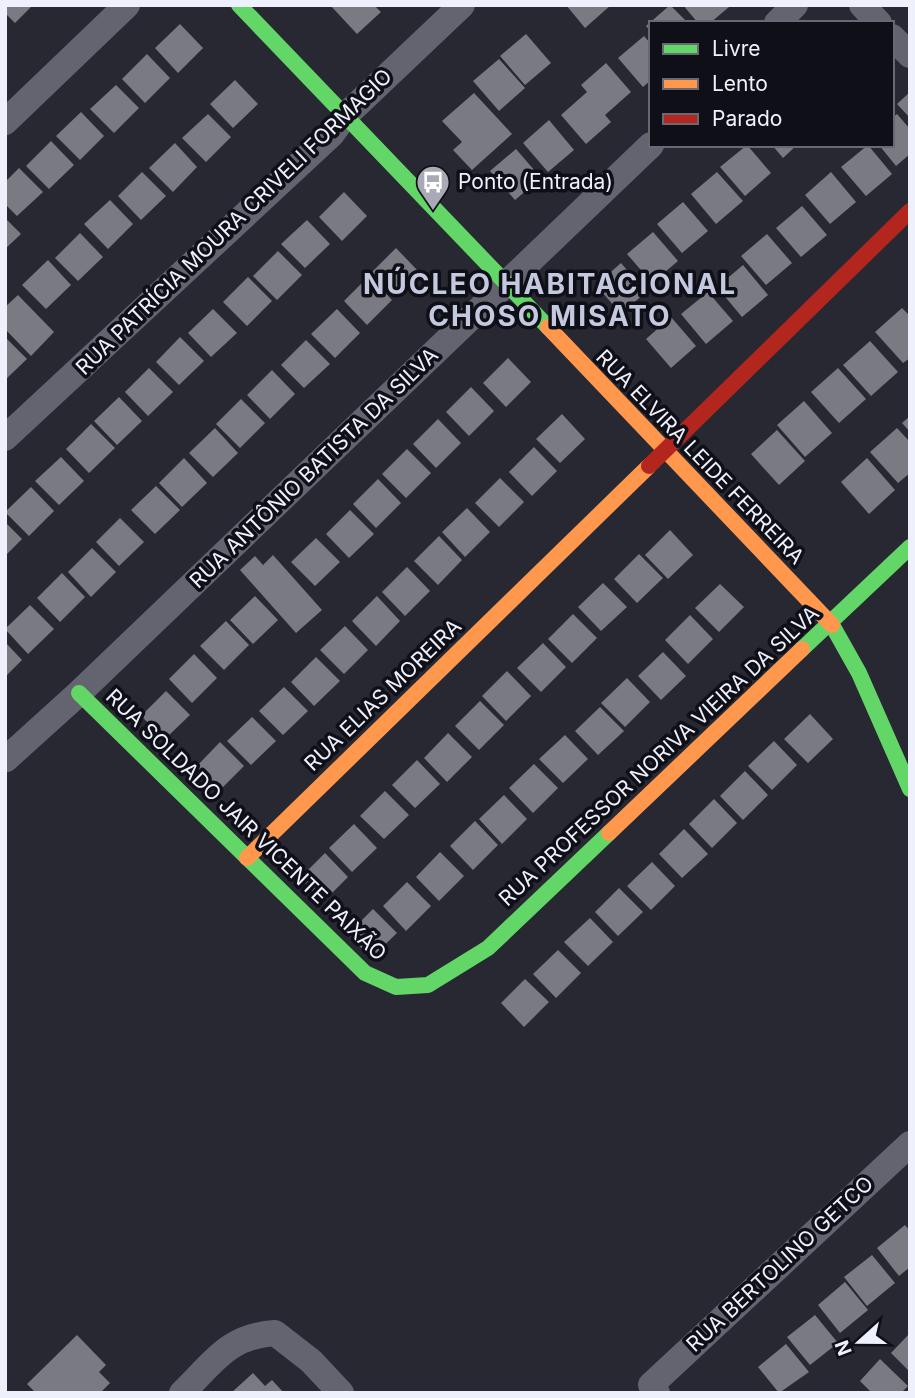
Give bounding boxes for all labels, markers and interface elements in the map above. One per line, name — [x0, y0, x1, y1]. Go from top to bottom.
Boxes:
legend — [649, 21, 894, 147]
text: Livre — [712, 36, 761, 61]
street label: RUA PATRÍCIA MOURA CRIVELI FORMAGIO — [70, 63, 397, 380]
text: Lento — [712, 71, 768, 96]
text: Parado — [712, 106, 782, 131]
bus stop icon: Ponto (Entrada) — [414, 163, 452, 212]
place label: Ponto (Entrada) — [458, 169, 613, 194]
district label: NÚCLEO HABITACIONAL CHOSO MISATO — [363, 266, 737, 333]
street label: RUA ANTÔNIO BATISTA DA SILVA — [184, 342, 443, 593]
street label: RUA ELVIRA LEIDE FERREIRA — [591, 344, 810, 569]
street label: RUA PROFESSOR NORIVA VIEIRA DA SILVA — [494, 600, 824, 911]
street label: RUA ELIAS MOREIRA — [299, 613, 466, 776]
street label: RUA SOLDADO JAIR VICENTE PAIXÃO — [101, 683, 392, 966]
street label: RUA BERTOLINO GETCO — [681, 1171, 879, 1357]
north arrow — [824, 1307, 894, 1377]

